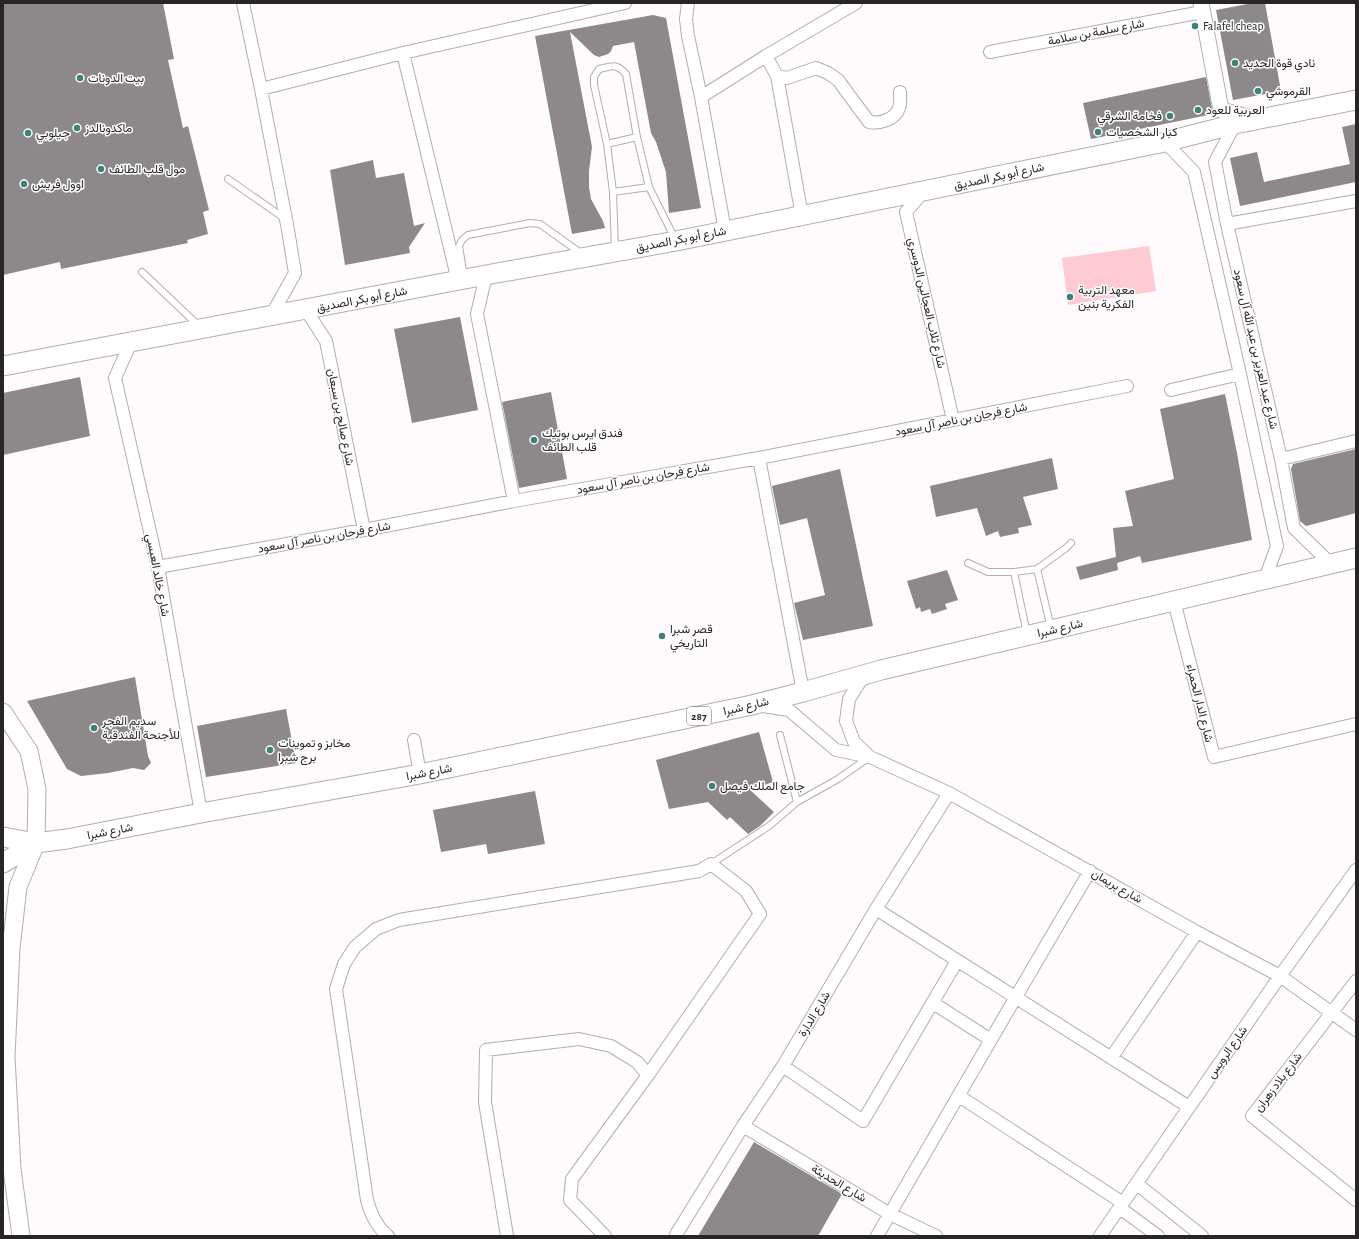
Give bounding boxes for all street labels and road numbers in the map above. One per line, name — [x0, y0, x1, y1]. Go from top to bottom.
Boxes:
street label: شارع سلمة بن سلامة — [1047, 17, 1146, 50]
street label: شارع أبو بكر الصديق — [953, 160, 1046, 194]
street label: شارع أبو بكر الصديق — [635, 223, 728, 257]
street label: شارع ثلاب العجالين الدوسري — [902, 237, 948, 370]
street label: شارع عبد العزيز بن عبد الله آل سعود — [1229, 267, 1281, 431]
street label: شارع أبو بكر الصديق — [316, 283, 409, 317]
street label: شارع صالح بن سبعان — [323, 367, 356, 467]
street label: شارع فرحان بن ناصر آل سعود — [894, 400, 1029, 441]
street label: شارع فرحان بن ناصر آل سعود — [576, 460, 711, 499]
street label: شارع فرحان بن ناصر آل سعود — [257, 519, 392, 558]
street label: شارع خالد العبسي — [140, 532, 172, 618]
street label: شارع شبرا — [1036, 617, 1085, 642]
street label: شارع الدار الحمراء — [1182, 663, 1216, 744]
street label: شارع شبرا — [722, 695, 771, 720]
road number: 287 — [687, 707, 711, 725]
street label: شارع شبرا — [405, 762, 453, 785]
street label: شارع شبرا — [86, 821, 134, 844]
street label: شارع بريمان — [1088, 867, 1144, 908]
street label: شارع الدارة — [796, 989, 835, 1040]
street label: شارع الرويس — [1205, 1024, 1252, 1082]
street label: شارع بلاد زهران — [1252, 1050, 1307, 1116]
street label: شارع الحديثة — [808, 1162, 868, 1207]

